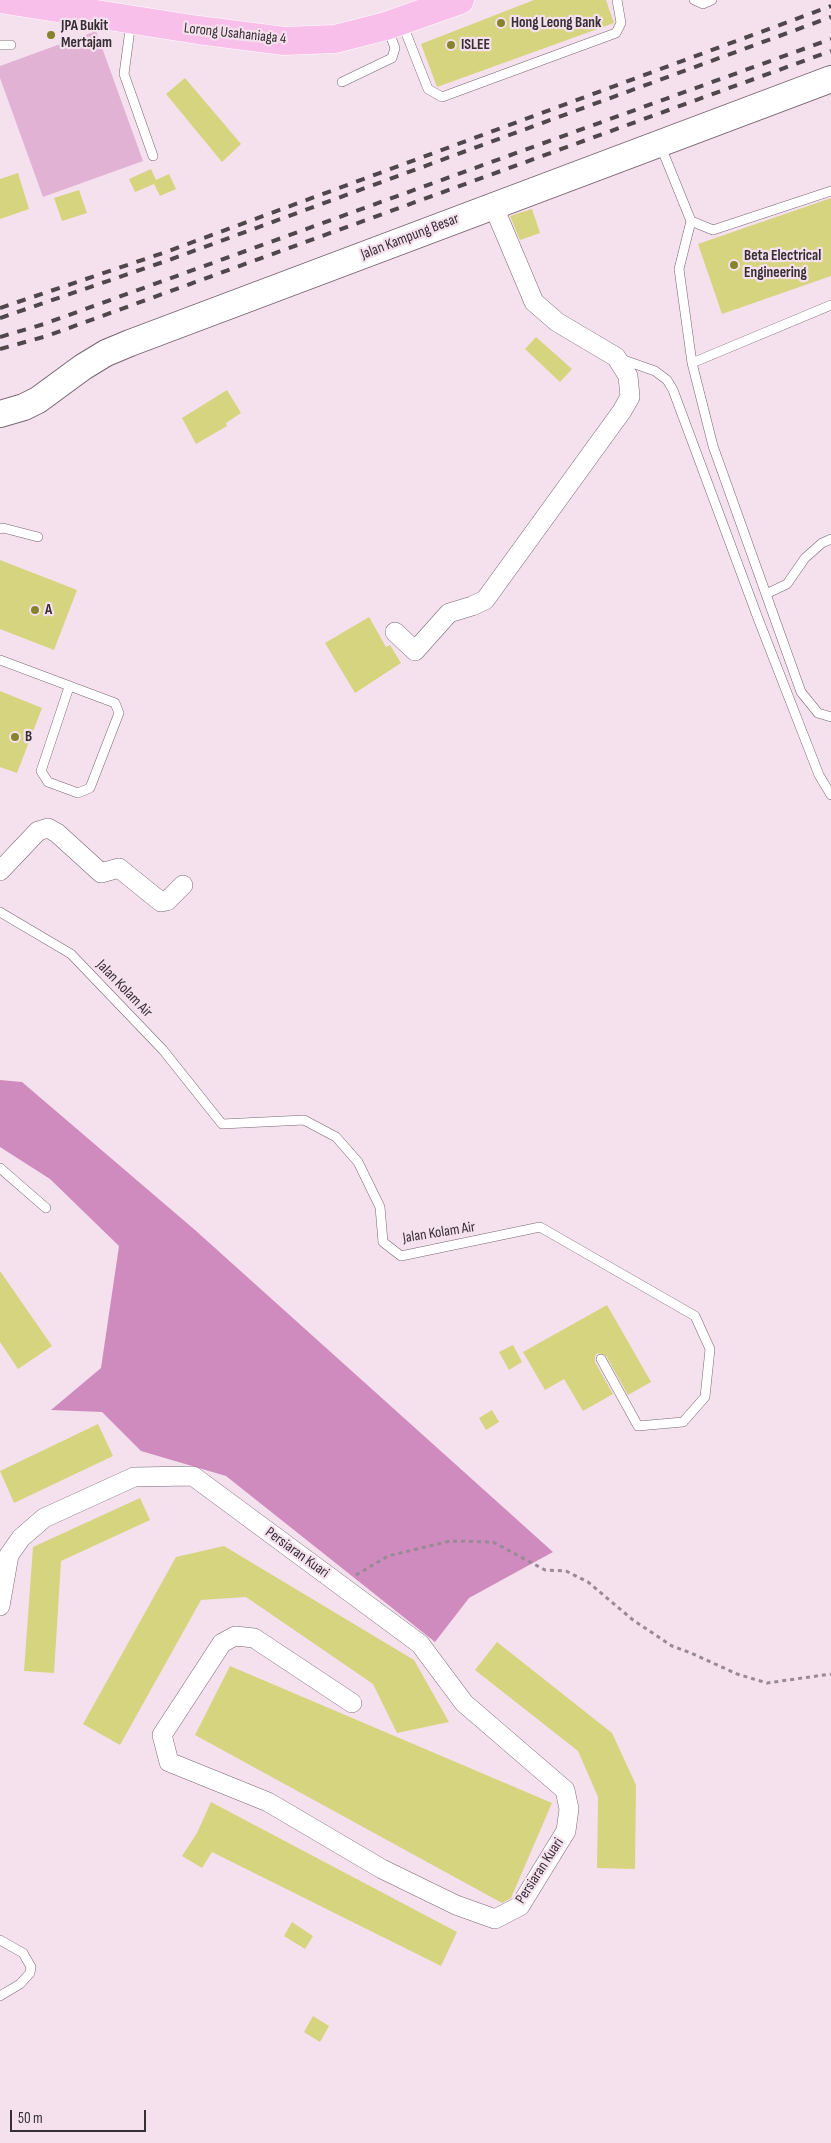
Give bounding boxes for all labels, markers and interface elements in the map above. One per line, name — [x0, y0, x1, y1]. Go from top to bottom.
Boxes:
place label: Hong Leong Bank — [511, 14, 601, 32]
place label: JPA Bukit Mertajam — [61, 17, 112, 52]
marker: Hong Leong Bank — [495, 17, 507, 29]
street label: Lorong Usahaniaga 4 — [183, 20, 287, 48]
marker: JPA Bukit Mertajam — [45, 29, 57, 41]
place label: ISLEE — [461, 36, 490, 54]
marker: ISLEE — [445, 39, 457, 51]
street label: Jalan Kampung Besar — [358, 210, 462, 264]
place label: Beta Electrical Engineering — [744, 247, 821, 282]
marker: Beta Electrical Engineering — [728, 259, 740, 271]
place label: A — [45, 601, 52, 619]
marker: A — [29, 604, 41, 616]
place label: B — [25, 728, 32, 746]
marker: B — [9, 731, 21, 743]
street label: Jalan Kolam Air — [92, 956, 156, 1022]
street label: Jalan Kolam Air — [402, 1218, 476, 1248]
street label: Persiaran Kuari — [261, 1524, 333, 1582]
street label: Persiaran Kuari — [512, 1835, 568, 1907]
scale bar — [12, 2100, 149, 2132]
text: 50 m — [18, 2109, 43, 2128]

